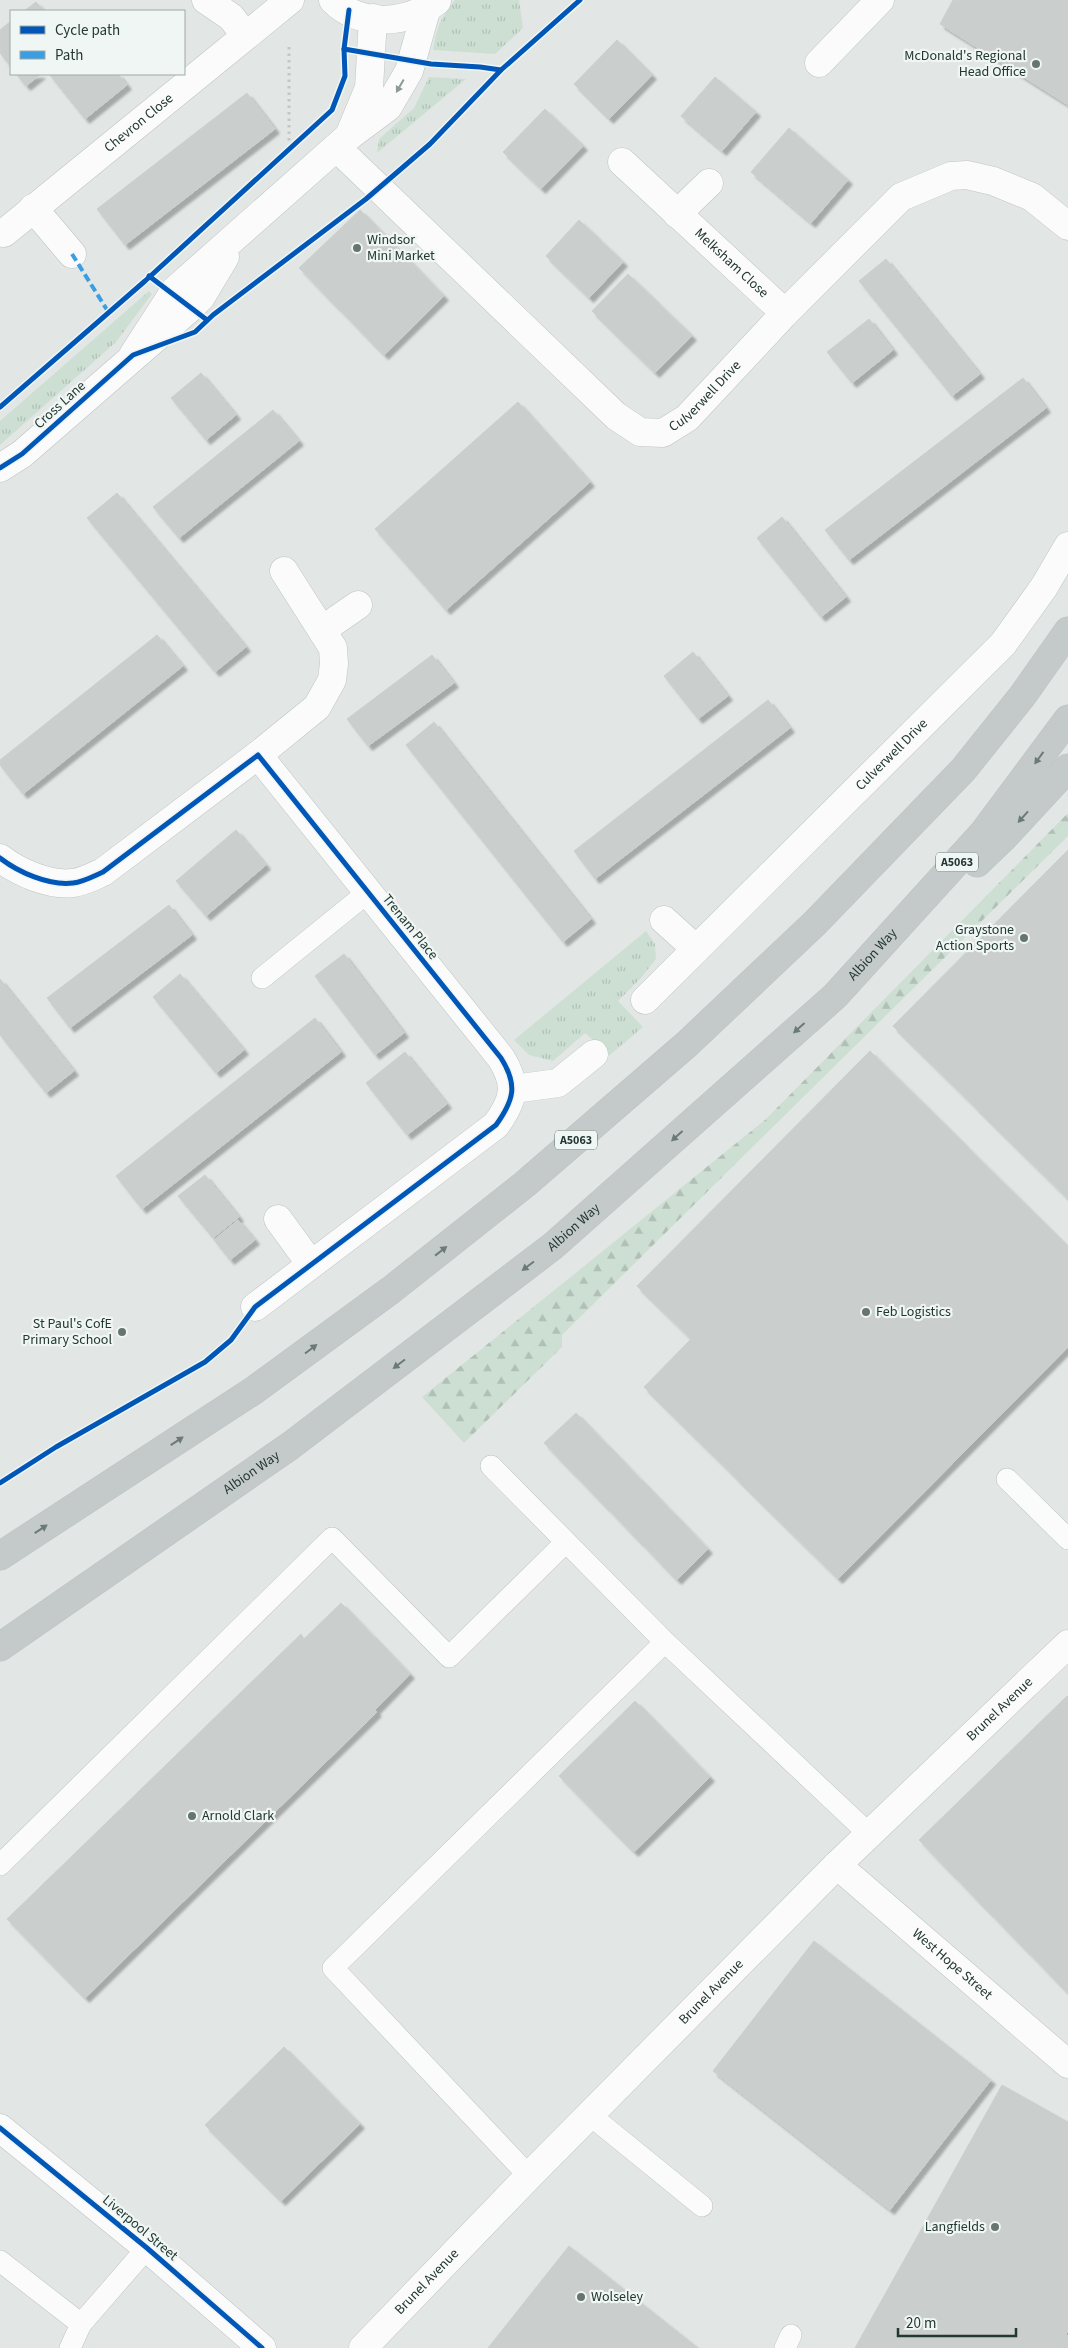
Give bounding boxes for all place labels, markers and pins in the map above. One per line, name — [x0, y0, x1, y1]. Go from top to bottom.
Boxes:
place label: McDonald's Regional Head Office — [904, 46, 1026, 82]
marker: McDonald's Regional Head Office — [1030, 58, 1042, 70]
place label: Windsor Mini Market — [367, 230, 435, 266]
marker: Windsor Mini Market — [351, 242, 363, 254]
place label: Graystone Action Sports — [936, 920, 1014, 956]
marker: Graystone Action Sports — [1018, 932, 1030, 944]
place label: Feb Logistics — [876, 1302, 951, 1322]
marker: Feb Logistics — [860, 1306, 872, 1318]
place label: St Paul's CofE Primary School — [22, 1314, 112, 1350]
marker: St Paul's CofE Primary School — [116, 1326, 128, 1338]
place label: Arnold Clark — [202, 1806, 274, 1826]
marker: Arnold Clark — [186, 1810, 198, 1822]
place label: Langfields — [925, 2217, 985, 2237]
marker: Langfields — [989, 2221, 1001, 2233]
place label: Wolseley — [591, 2287, 644, 2307]
marker: Wolseley — [575, 2291, 587, 2303]

